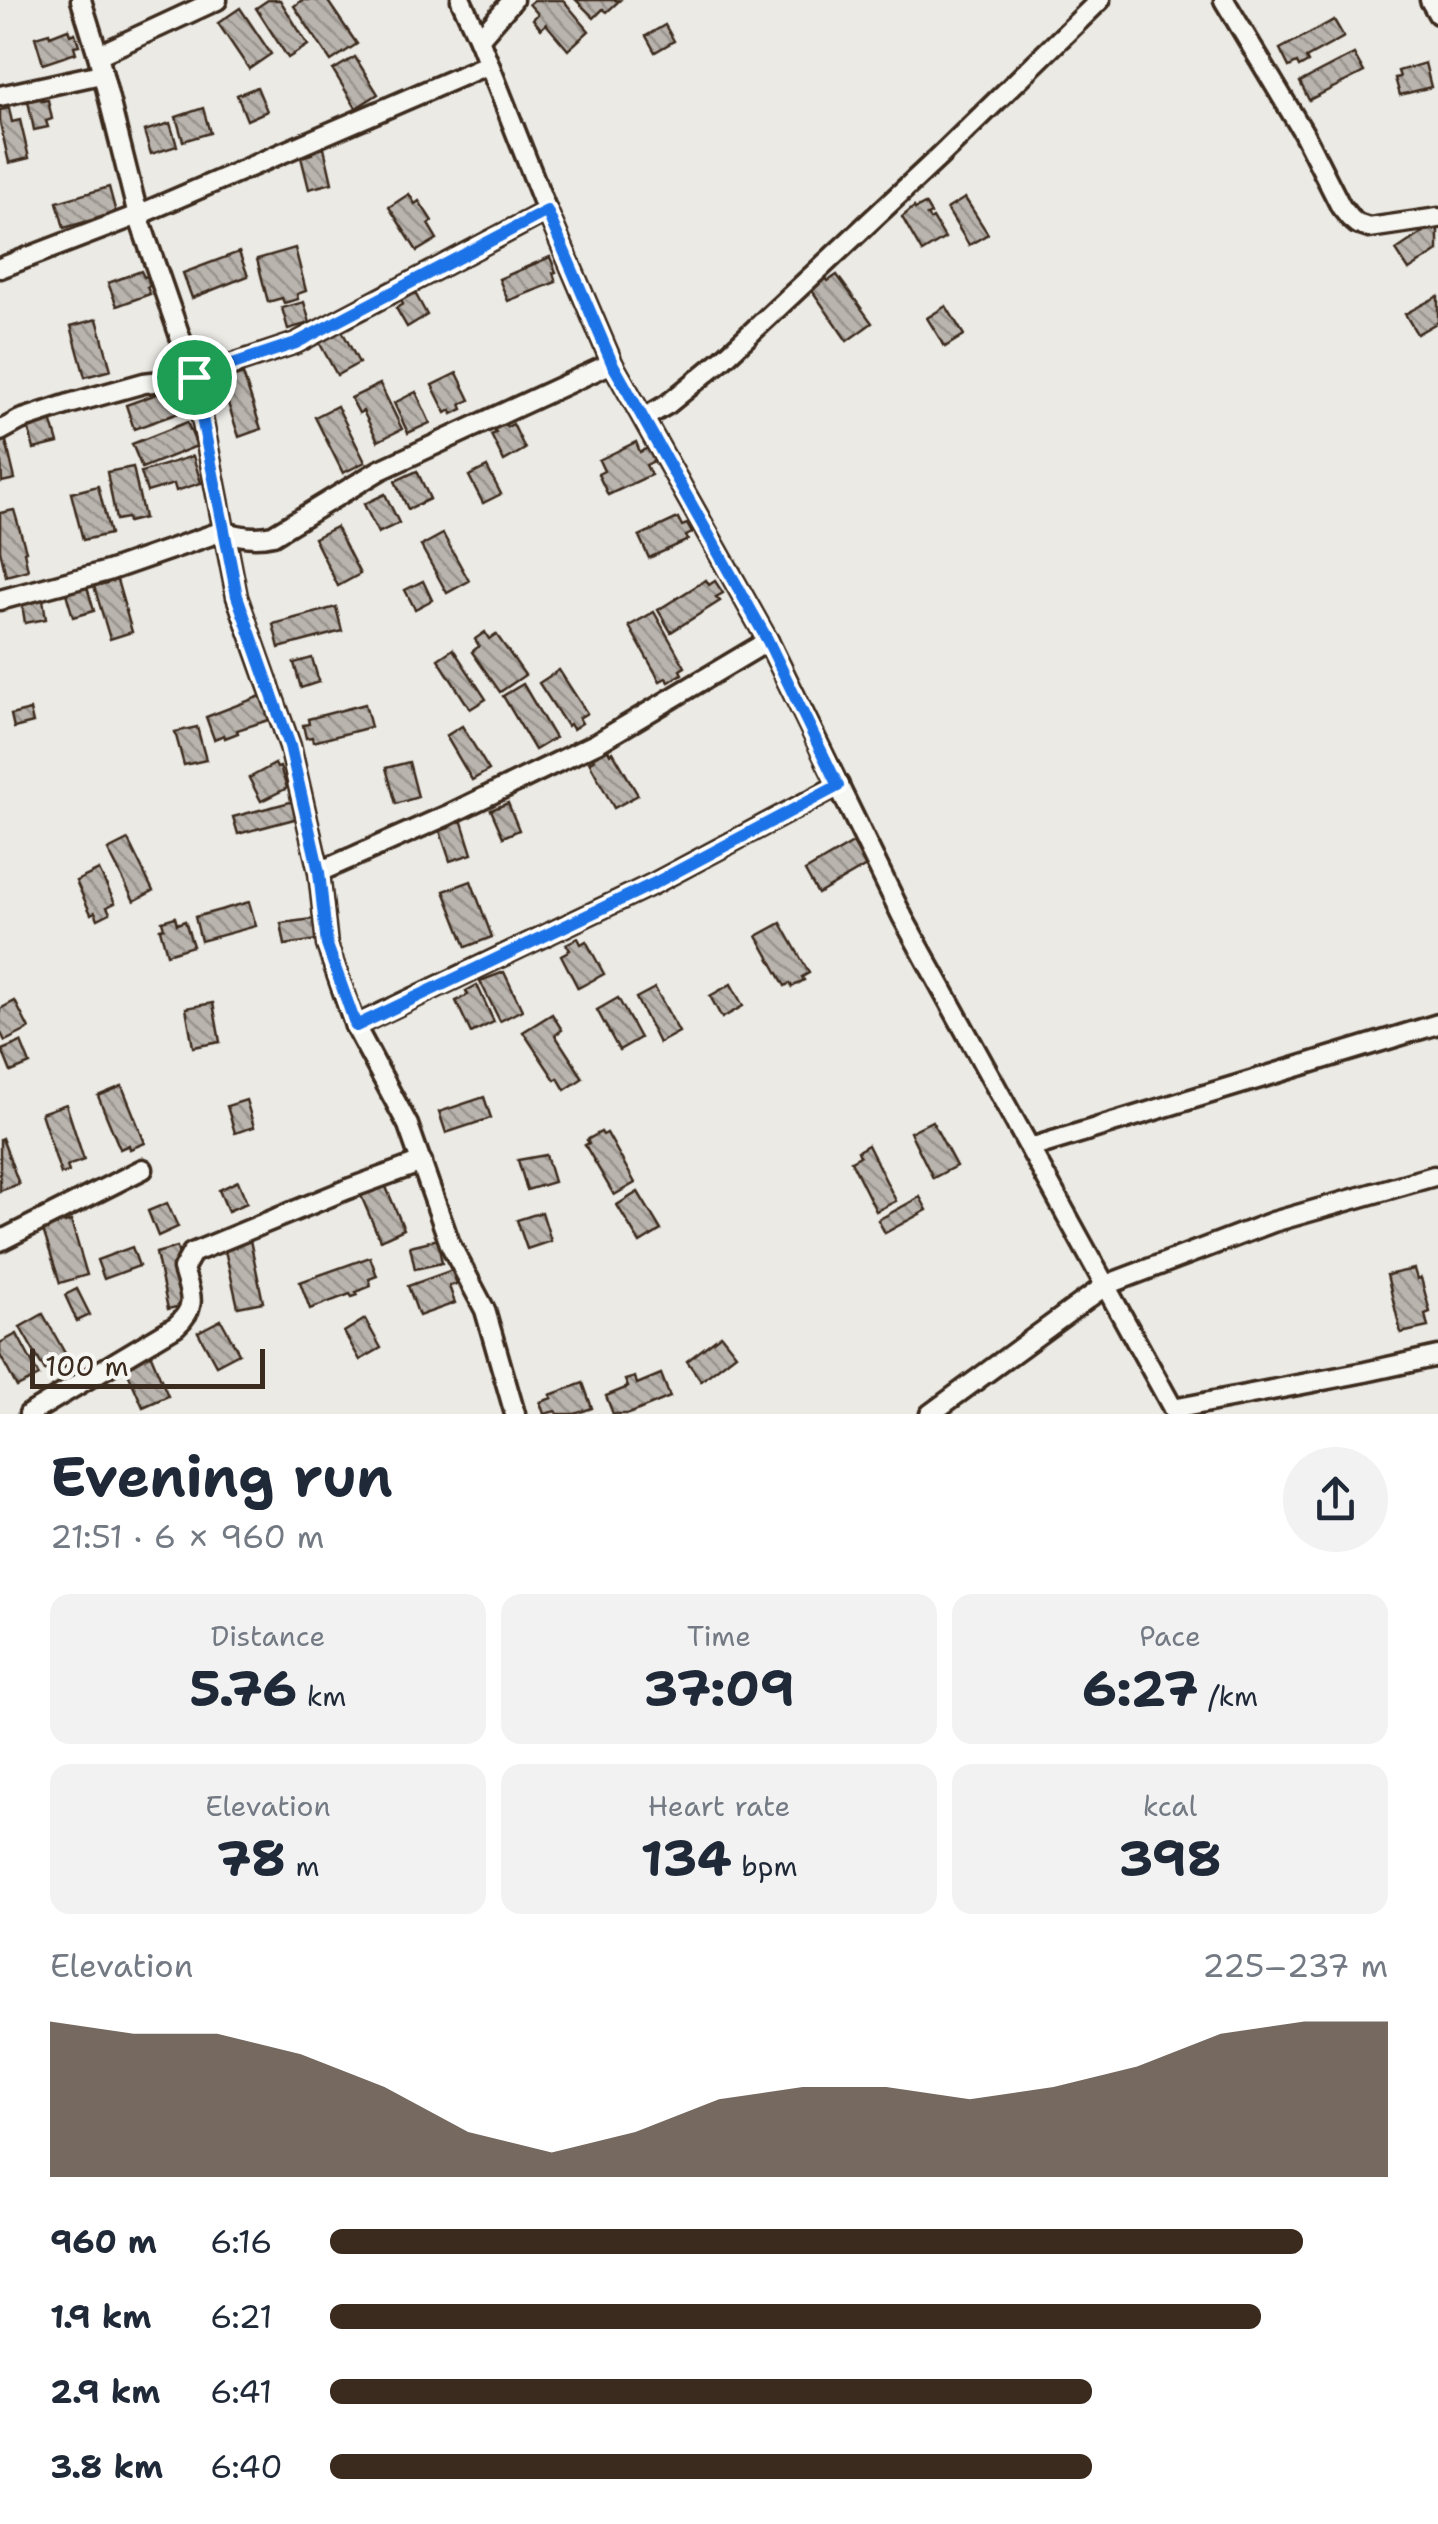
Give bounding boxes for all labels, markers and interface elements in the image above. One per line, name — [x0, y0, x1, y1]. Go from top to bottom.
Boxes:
pin — [152, 335, 237, 420]
icon: arrive — [167, 350, 222, 405]
scale bar — [30, 1344, 265, 1388]
text: 100 m — [45, 1347, 129, 1385]
text: Evening run — [50, 1440, 393, 1514]
button: share — [1283, 1447, 1388, 1552]
text: 21:51 · 6 × 960 m — [50, 1515, 324, 1558]
text: Distance — [211, 1617, 325, 1655]
text: Time — [687, 1617, 751, 1655]
text: Pace — [1139, 1617, 1201, 1655]
text: 5.76 — [190, 1655, 297, 1722]
text: 37:09 — [643, 1655, 795, 1722]
text: 6:27 — [1082, 1655, 1198, 1722]
text: km — [297, 1677, 346, 1715]
text: /km — [1198, 1677, 1258, 1715]
text: Elevation — [205, 1787, 331, 1825]
text: Heart rate — [648, 1787, 790, 1825]
text: kcal — [1143, 1787, 1197, 1825]
text: 78 — [216, 1825, 286, 1892]
text: 134 — [640, 1825, 732, 1892]
text: 398 — [1118, 1825, 1222, 1892]
text: m — [286, 1847, 320, 1885]
text: bpm — [732, 1847, 798, 1885]
text: Elevation — [50, 1944, 193, 1987]
text: 225–237 m — [1202, 1944, 1388, 1987]
text: 960 m — [50, 2220, 157, 2263]
text: 6:16 — [210, 2220, 273, 2263]
text: 1.9 km — [50, 2295, 151, 2338]
text: 6:21 — [210, 2295, 273, 2338]
text: 2.9 km — [50, 2370, 160, 2413]
text: 6:41 — [210, 2370, 272, 2413]
text: 3.8 km — [50, 2445, 163, 2488]
text: 6:40 — [210, 2445, 283, 2488]

